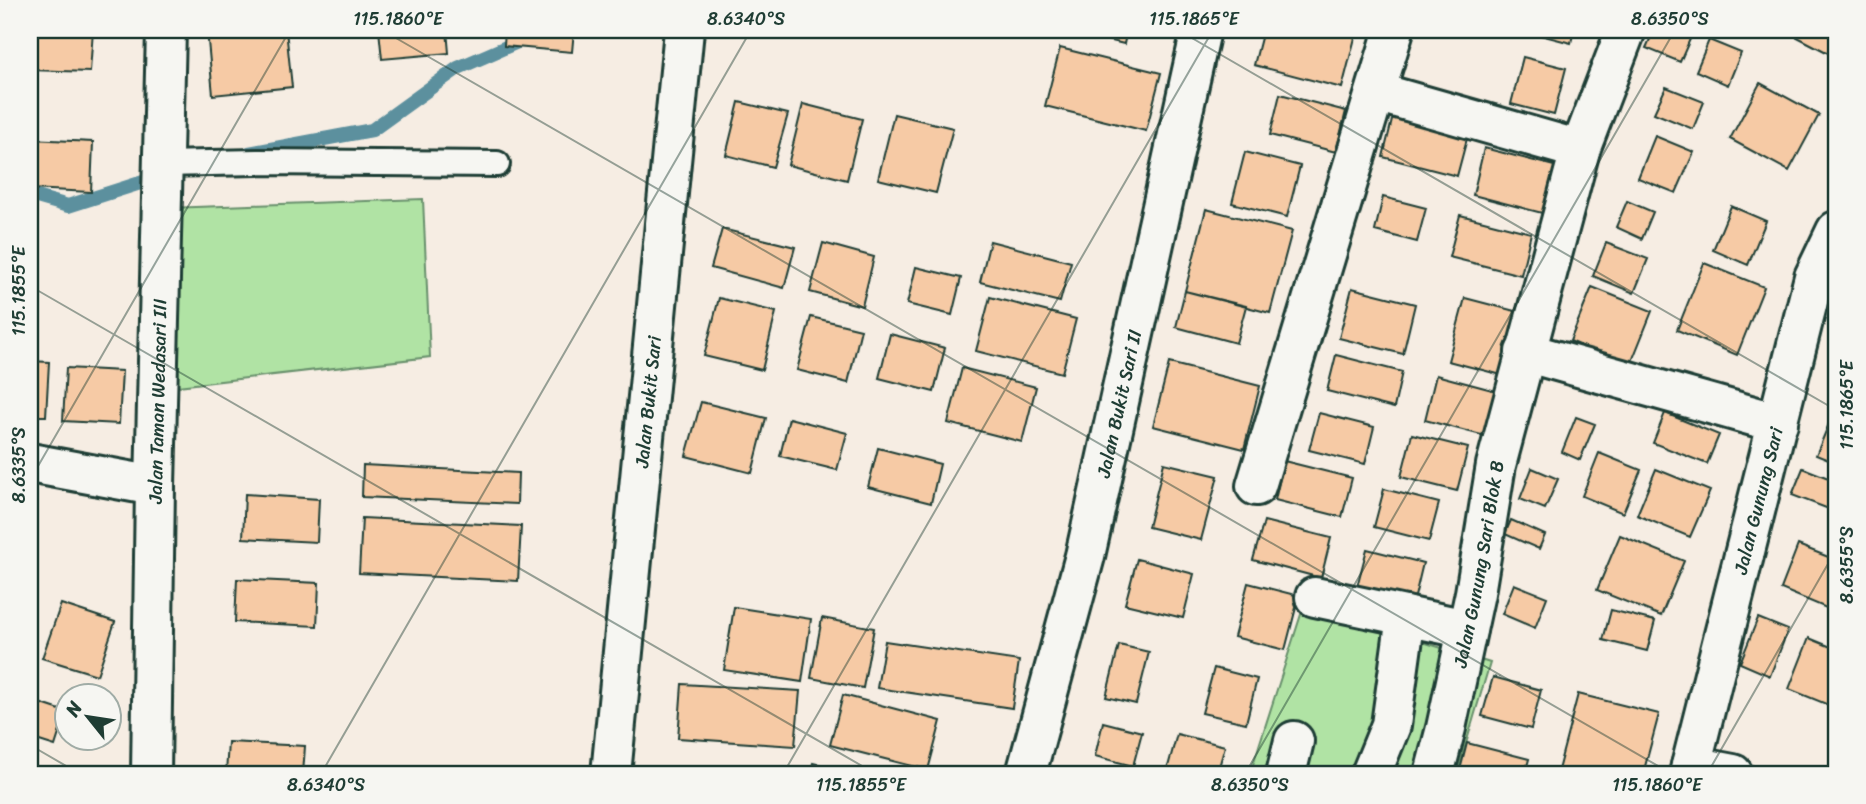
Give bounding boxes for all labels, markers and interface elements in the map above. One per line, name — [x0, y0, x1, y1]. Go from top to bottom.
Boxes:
text: 115.1860°E — [353, 3, 444, 35]
text: 8.6340°S — [707, 3, 785, 35]
text: 115.1865°E — [1149, 3, 1240, 35]
text: 8.6350°S — [1631, 3, 1709, 35]
text: 115.1855°E — [3, 245, 35, 336]
street label: Jalan Taman Wedasari III — [138, 298, 176, 505]
street label: Jalan Bukit Sari II — [1086, 326, 1151, 482]
street label: Jalan Bukit Sari — [625, 334, 670, 470]
text: 115.1865°E — [1831, 359, 1863, 450]
street label: Jalan Gunung Sari — [1723, 423, 1792, 579]
text: 8.6335°S — [3, 427, 35, 503]
street label: Jalan Gunung Sari Blok B — [1443, 458, 1513, 671]
text: 8.6355°S — [1831, 526, 1863, 604]
north arrow — [52, 682, 122, 752]
text: N — [56, 694, 92, 724]
text: 8.6340°S — [287, 769, 365, 801]
text: 115.1855°E — [816, 769, 907, 801]
text: 8.6350°S — [1211, 769, 1289, 801]
text: 115.1860°E — [1612, 769, 1703, 801]

